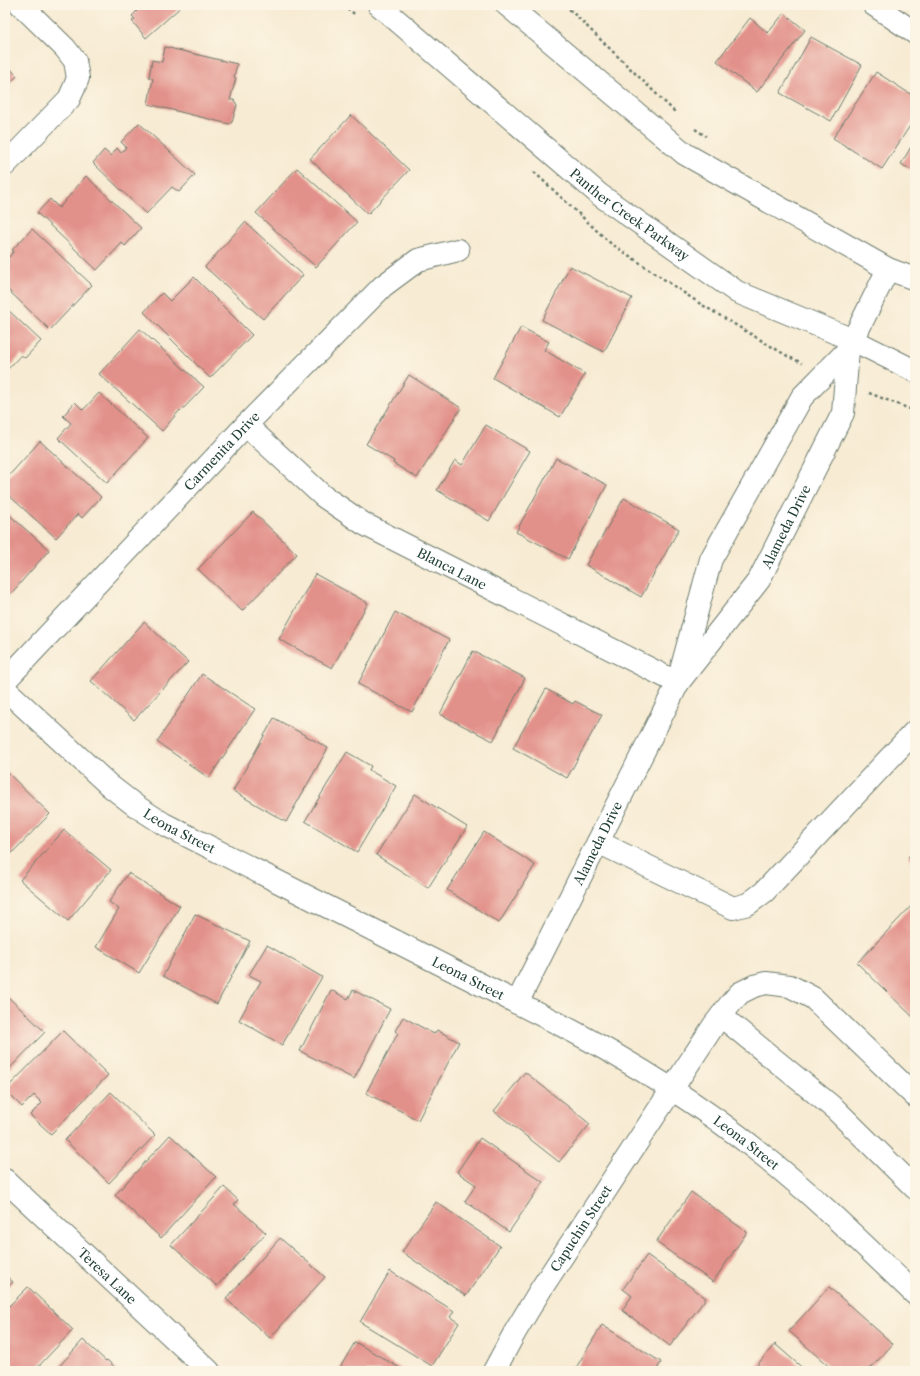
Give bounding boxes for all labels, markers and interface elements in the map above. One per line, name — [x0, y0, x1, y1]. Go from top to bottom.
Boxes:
street label: Panther Creek Parkway — [567, 165, 693, 264]
street label: Carmenita Drive — [181, 408, 263, 494]
street label: Alameda Drive — [758, 482, 814, 572]
street label: Blanca Lane — [415, 544, 489, 593]
street label: Alameda Drive — [569, 799, 625, 889]
street label: Leona Street — [141, 805, 218, 857]
street label: Leona Street — [429, 953, 507, 1003]
street label: Leona Street — [710, 1112, 783, 1173]
street label: Capuchin Street — [547, 1182, 615, 1275]
street label: Teresa Lane — [74, 1244, 140, 1307]

